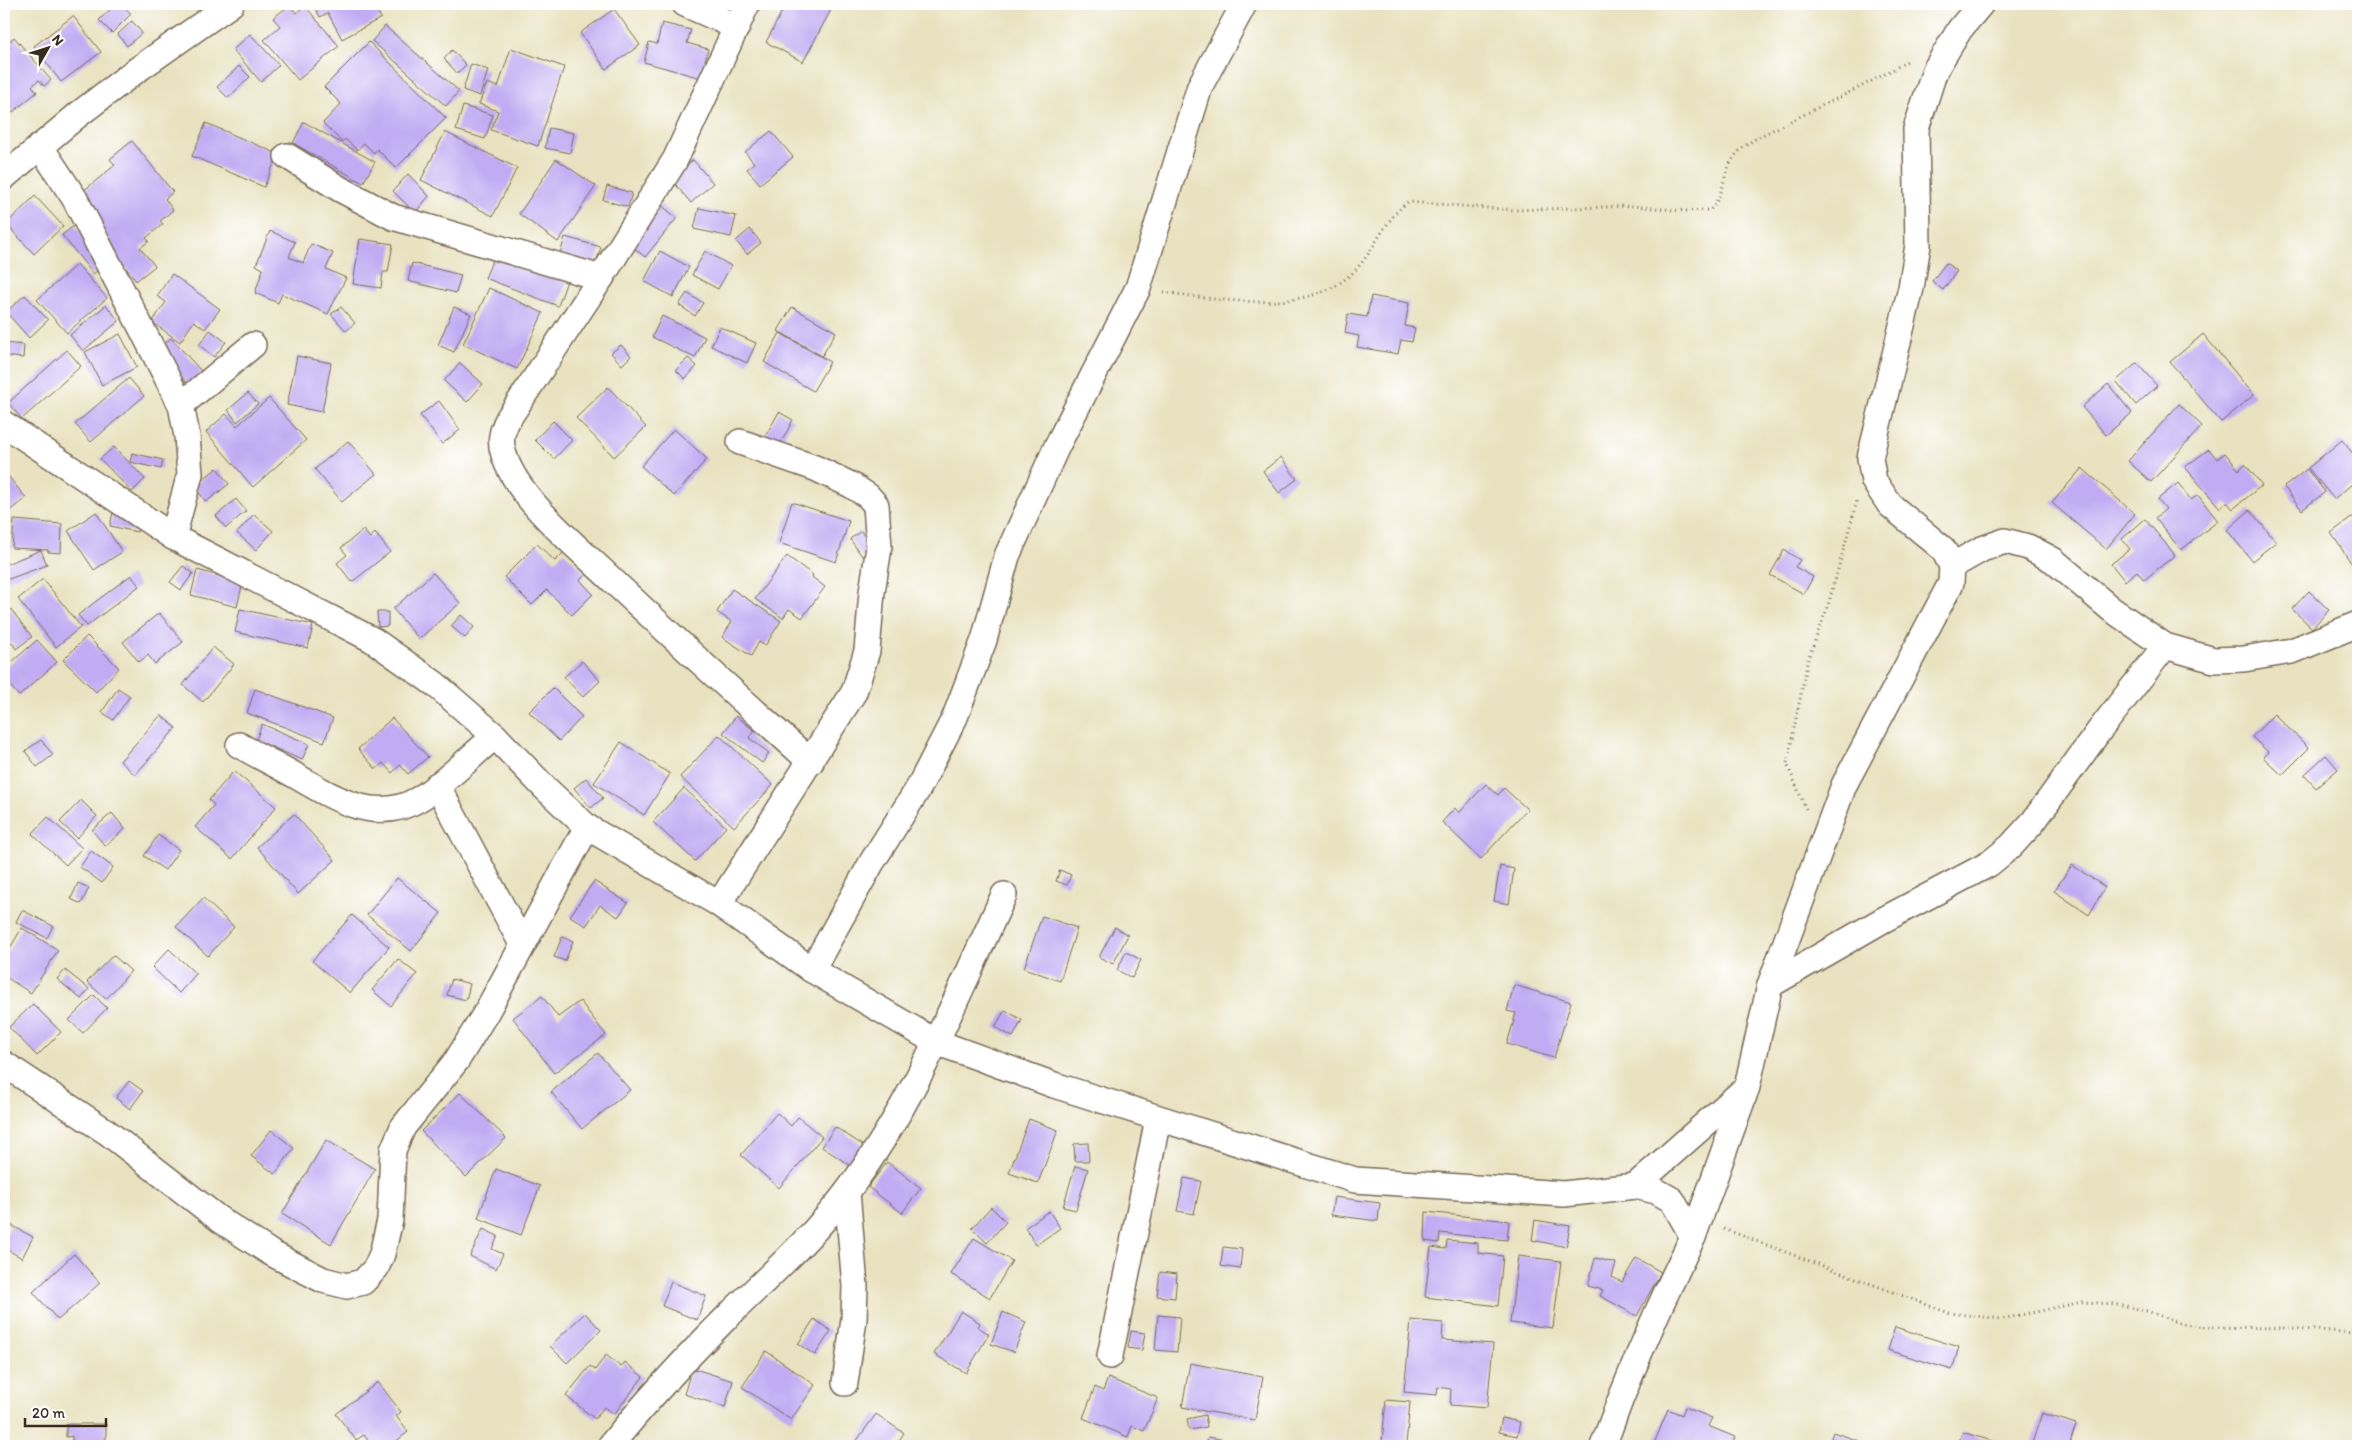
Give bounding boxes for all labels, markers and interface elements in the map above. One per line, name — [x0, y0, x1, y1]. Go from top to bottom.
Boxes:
north arrow — [22, 22, 72, 72]
text: N — [48, 31, 67, 49]
scale bar — [25, 1395, 106, 1427]
text: 20 m — [32, 1404, 66, 1422]

